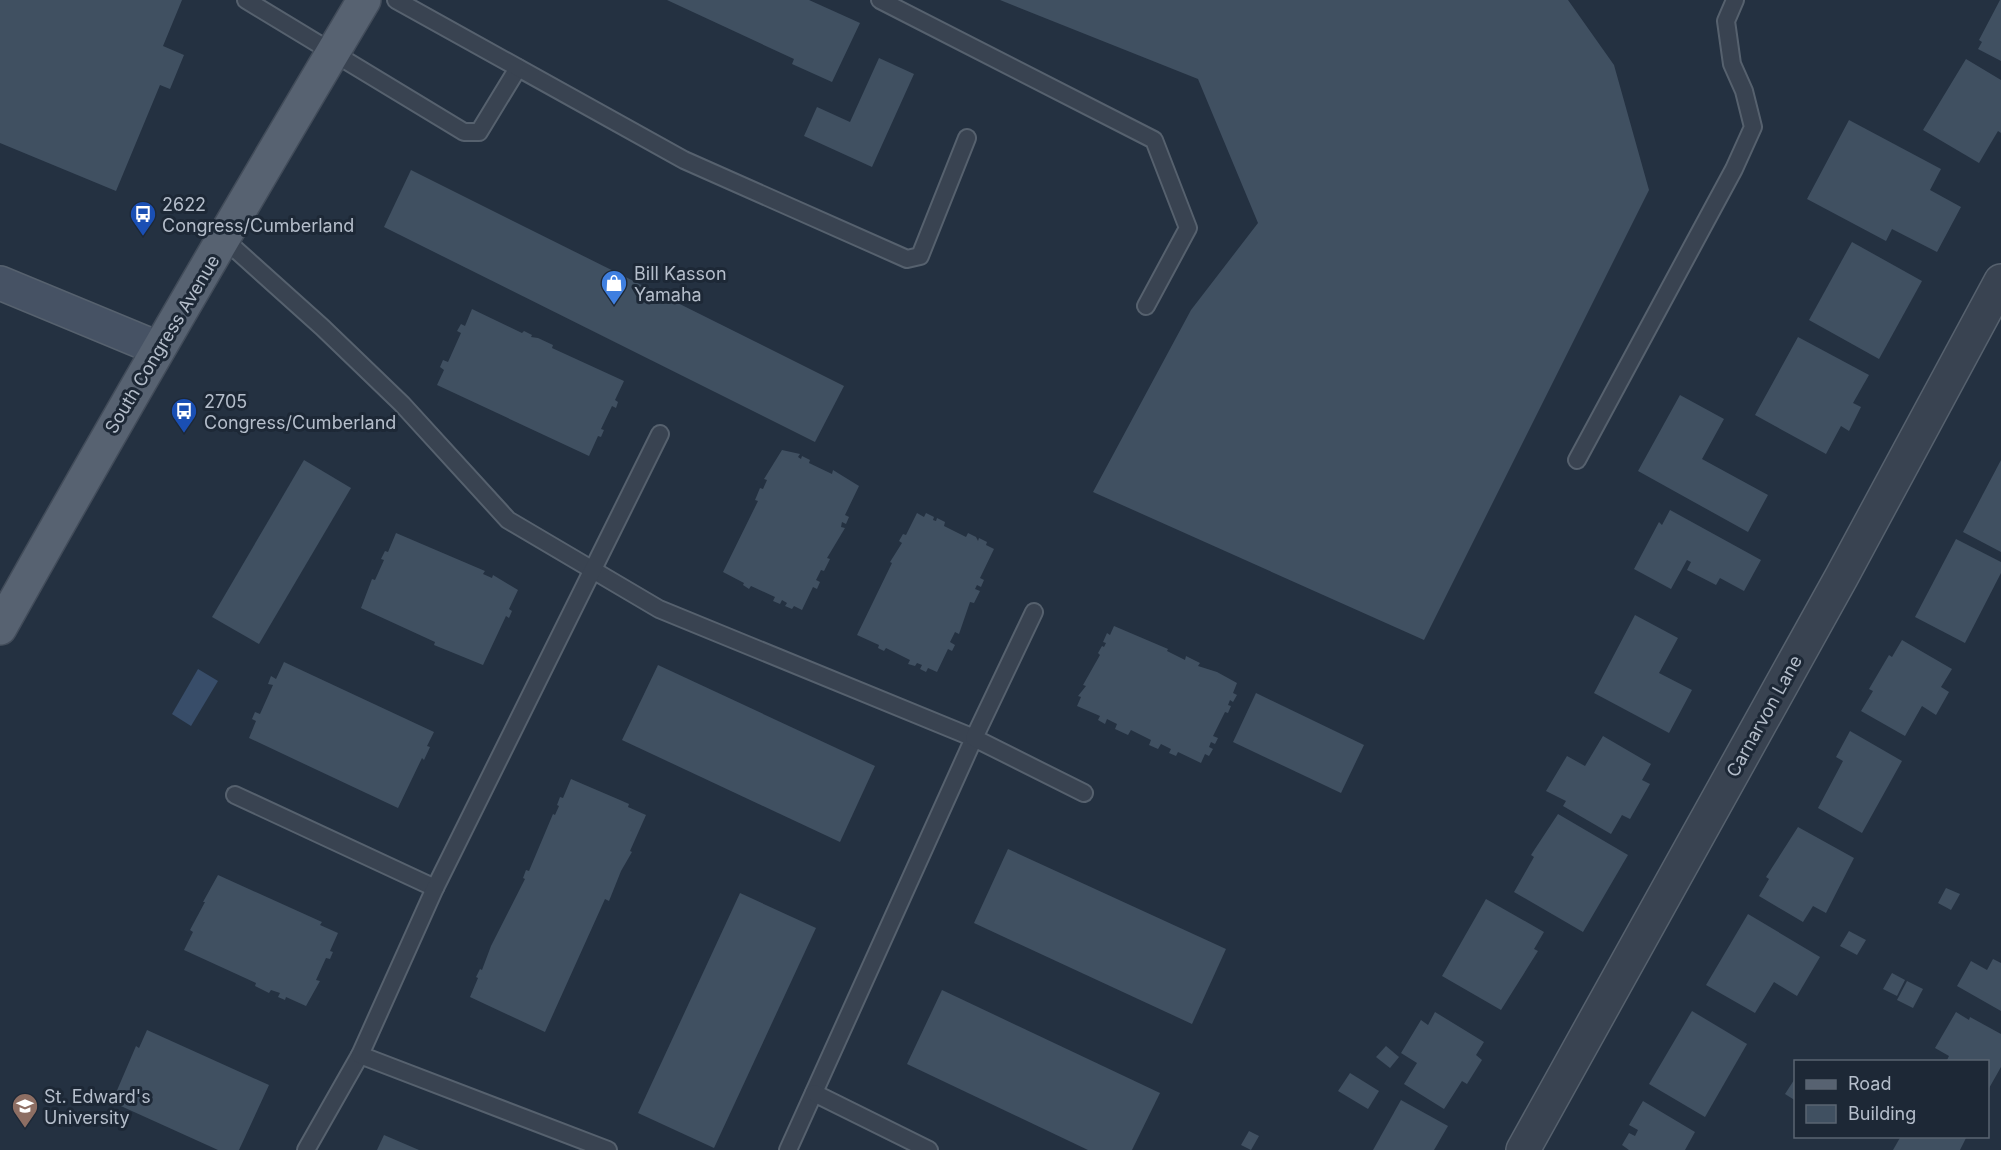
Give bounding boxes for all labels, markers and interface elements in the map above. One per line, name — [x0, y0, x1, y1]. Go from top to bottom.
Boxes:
place label: 2622 Congress/Cumberland — [162, 194, 354, 236]
bus stop icon: 2622 Congress/Cumberland — [128, 199, 158, 237]
street label: South Congress Avenue — [100, 251, 224, 437]
place label: Bill Kasson Yamaha — [634, 263, 727, 305]
shop icon: Bill Kasson Yamaha — [599, 268, 629, 306]
place label: 2705 Congress/Cumberland — [204, 391, 396, 433]
bus stop icon: 2705 Congress/Cumberland — [169, 396, 199, 434]
street label: Carnarvon Lane — [1722, 652, 1806, 780]
legend — [1794, 1060, 1989, 1138]
text: Road — [1848, 1073, 1891, 1094]
place label: St. Edward's University — [44, 1086, 151, 1128]
school or university icon: St. Edward's University — [10, 1091, 40, 1129]
text: Building — [1848, 1103, 1916, 1124]

